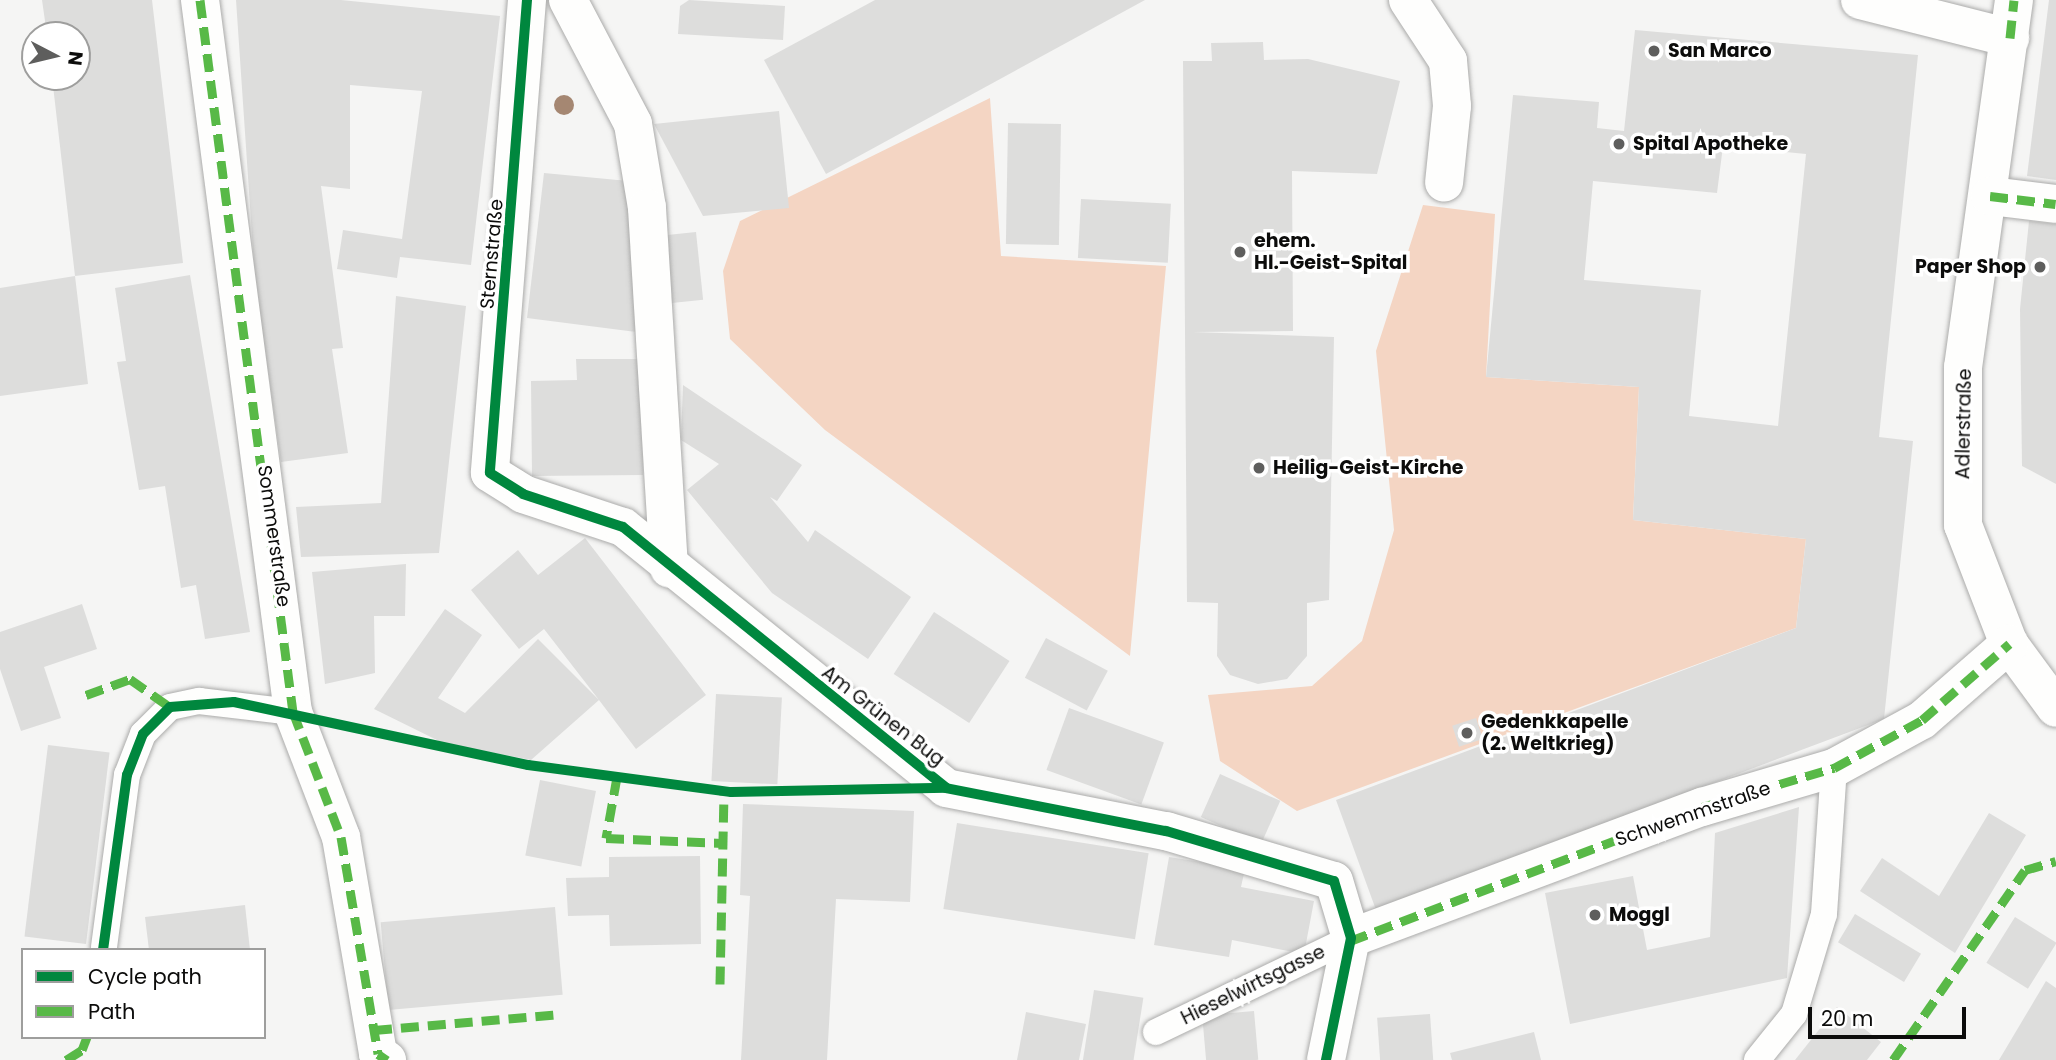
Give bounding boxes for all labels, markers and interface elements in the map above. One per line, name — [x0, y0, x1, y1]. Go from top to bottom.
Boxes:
north arrow — [21, 21, 91, 91]
place label: San Marco — [1668, 40, 1771, 62]
marker: San Marco — [1646, 43, 1662, 59]
text: N — [61, 50, 90, 67]
place label: Spital Apotheke — [1633, 133, 1788, 155]
marker: Spital Apotheke — [1611, 136, 1627, 152]
street label: Sternstraße — [476, 198, 508, 310]
place label: ehem. Hl.-Geist-Spital — [1254, 230, 1407, 274]
marker: ehem. Hl.-Geist-Spital — [1232, 244, 1248, 260]
place label: Paper Shop — [1915, 256, 2026, 278]
marker: Paper Shop — [2032, 259, 2048, 275]
street label: Adlerstraße — [1952, 368, 1976, 480]
place label: Heilig-Geist-Kirche — [1273, 457, 1463, 479]
marker: Heilig-Geist-Kirche — [1251, 460, 1267, 476]
street label: Sommerstraße — [253, 464, 295, 608]
street label: Am Grünen Bug — [817, 661, 949, 771]
place label: Gedenkkapelle (2. Weltkrieg) — [1481, 711, 1628, 755]
marker: Gedenkkapelle (2. Weltkrieg) — [1459, 725, 1475, 741]
street label: Schwemmstraße — [1612, 777, 1774, 851]
place label: Moggl — [1609, 904, 1670, 926]
marker: Moggl — [1587, 907, 1603, 923]
street label: Hieselwirtsgasse — [1177, 940, 1329, 1030]
legend — [21, 948, 266, 1039]
text: Cycle path — [88, 962, 202, 991]
scale bar — [1811, 993, 1968, 1038]
text: Path — [88, 997, 135, 1026]
text: 20 m — [1821, 1004, 1874, 1033]

